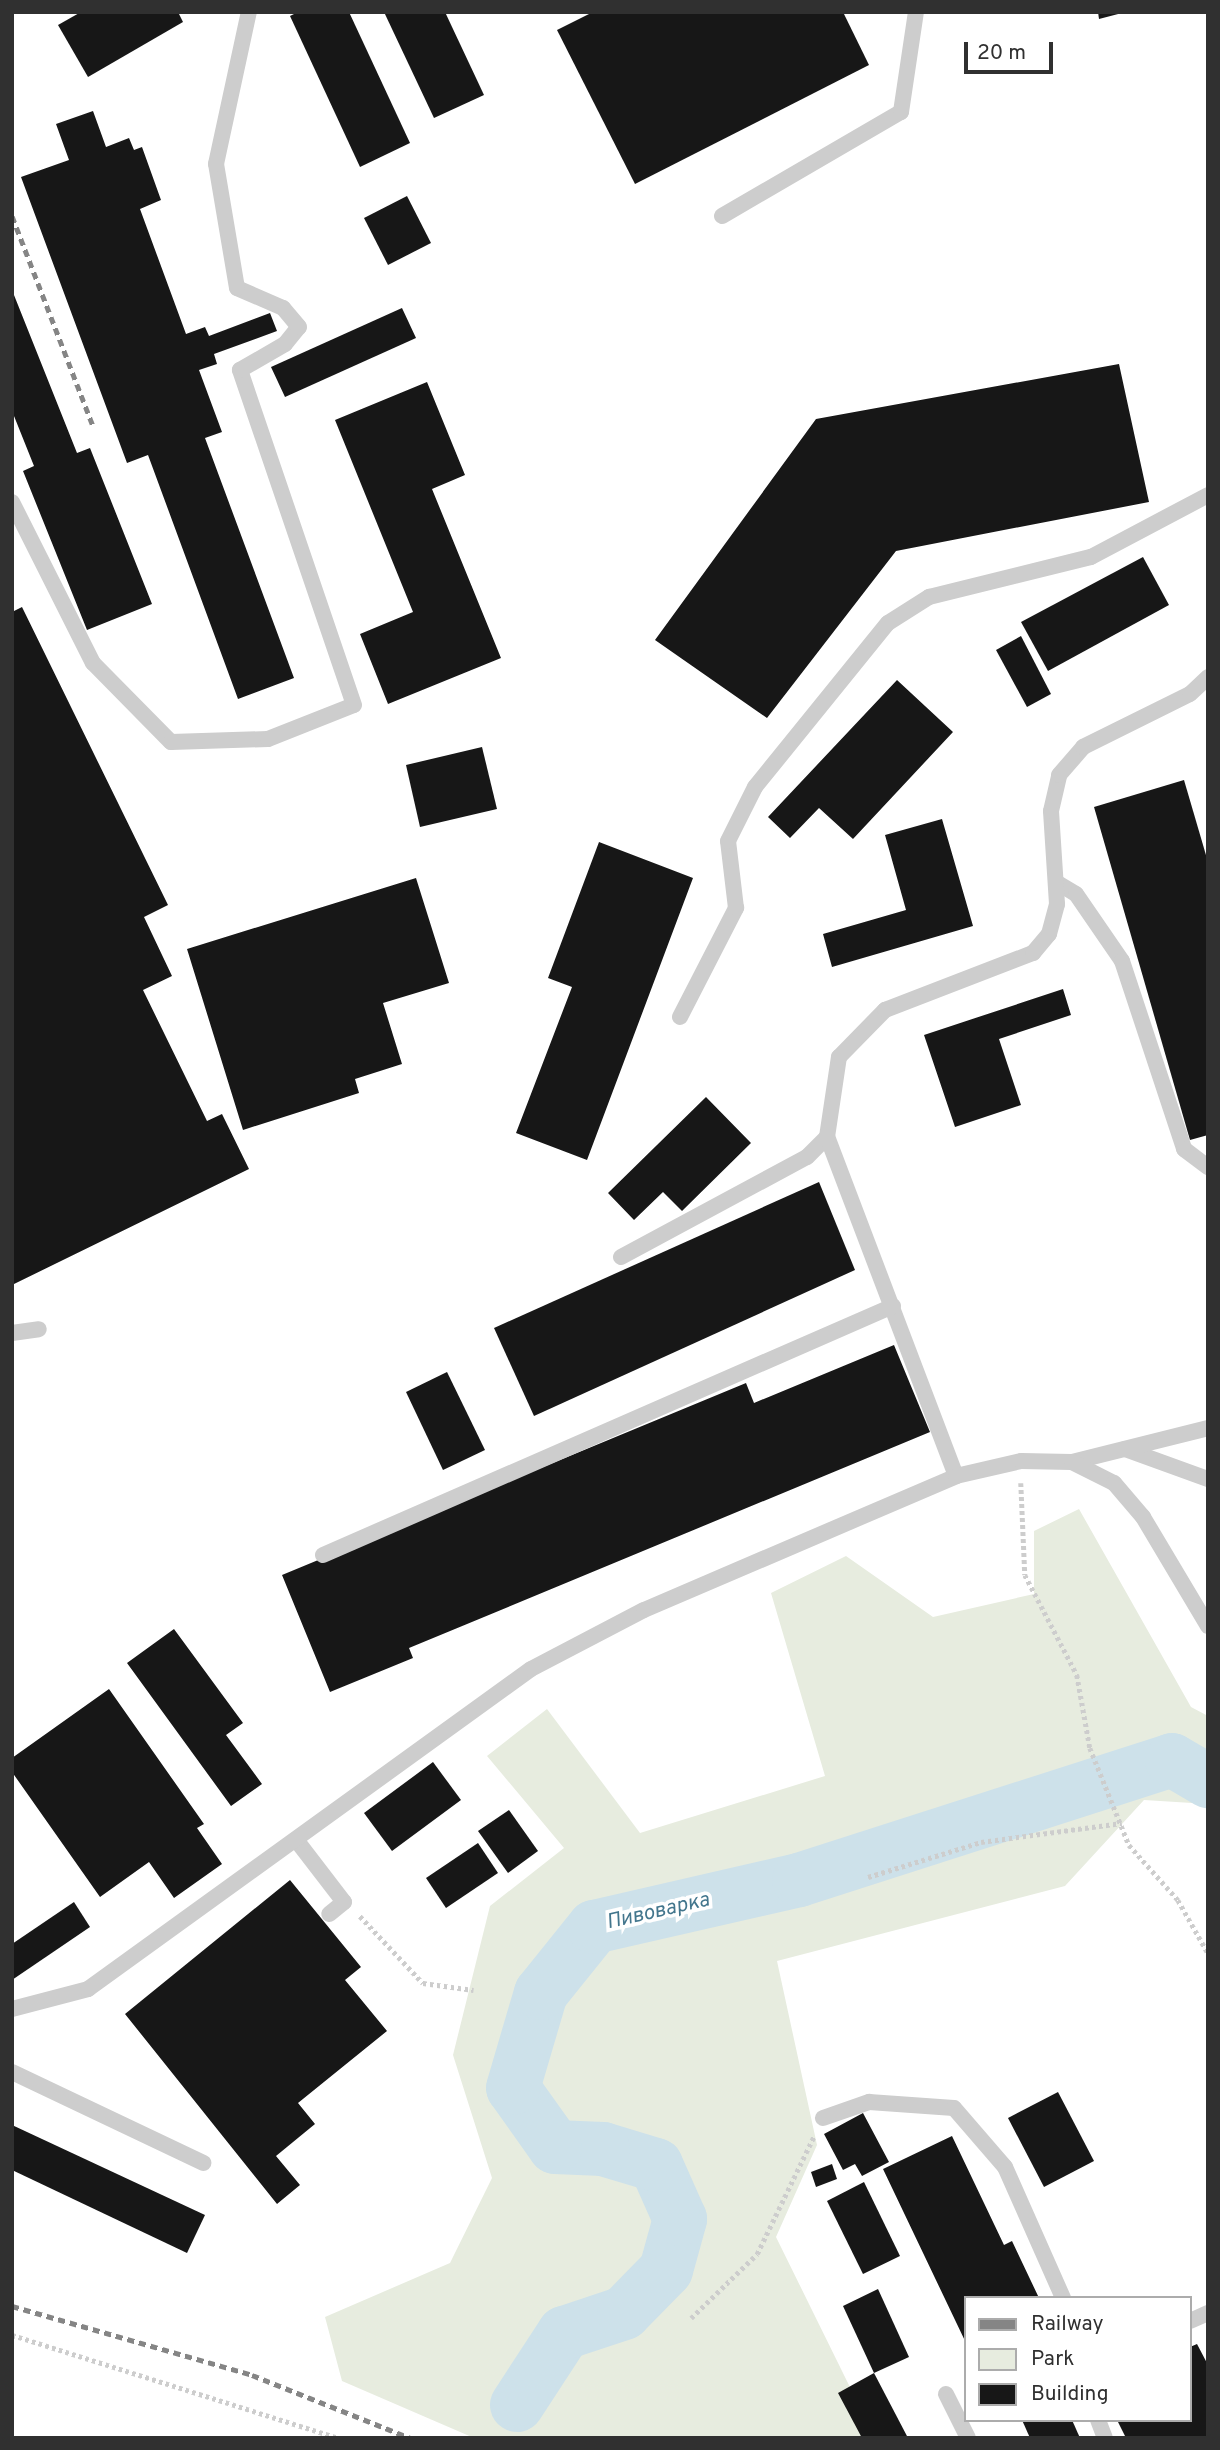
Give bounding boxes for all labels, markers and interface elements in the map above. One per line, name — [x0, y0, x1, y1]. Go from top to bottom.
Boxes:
scale bar — [968, 28, 1057, 72]
text: 20 m — [977, 40, 1026, 67]
water label: Пивоварка — [604, 1888, 712, 1936]
legend — [964, 2296, 1192, 2422]
text: Railway — [1031, 2311, 1104, 2338]
text: Park — [1031, 2346, 1074, 2373]
text: Building — [1031, 2381, 1109, 2408]

